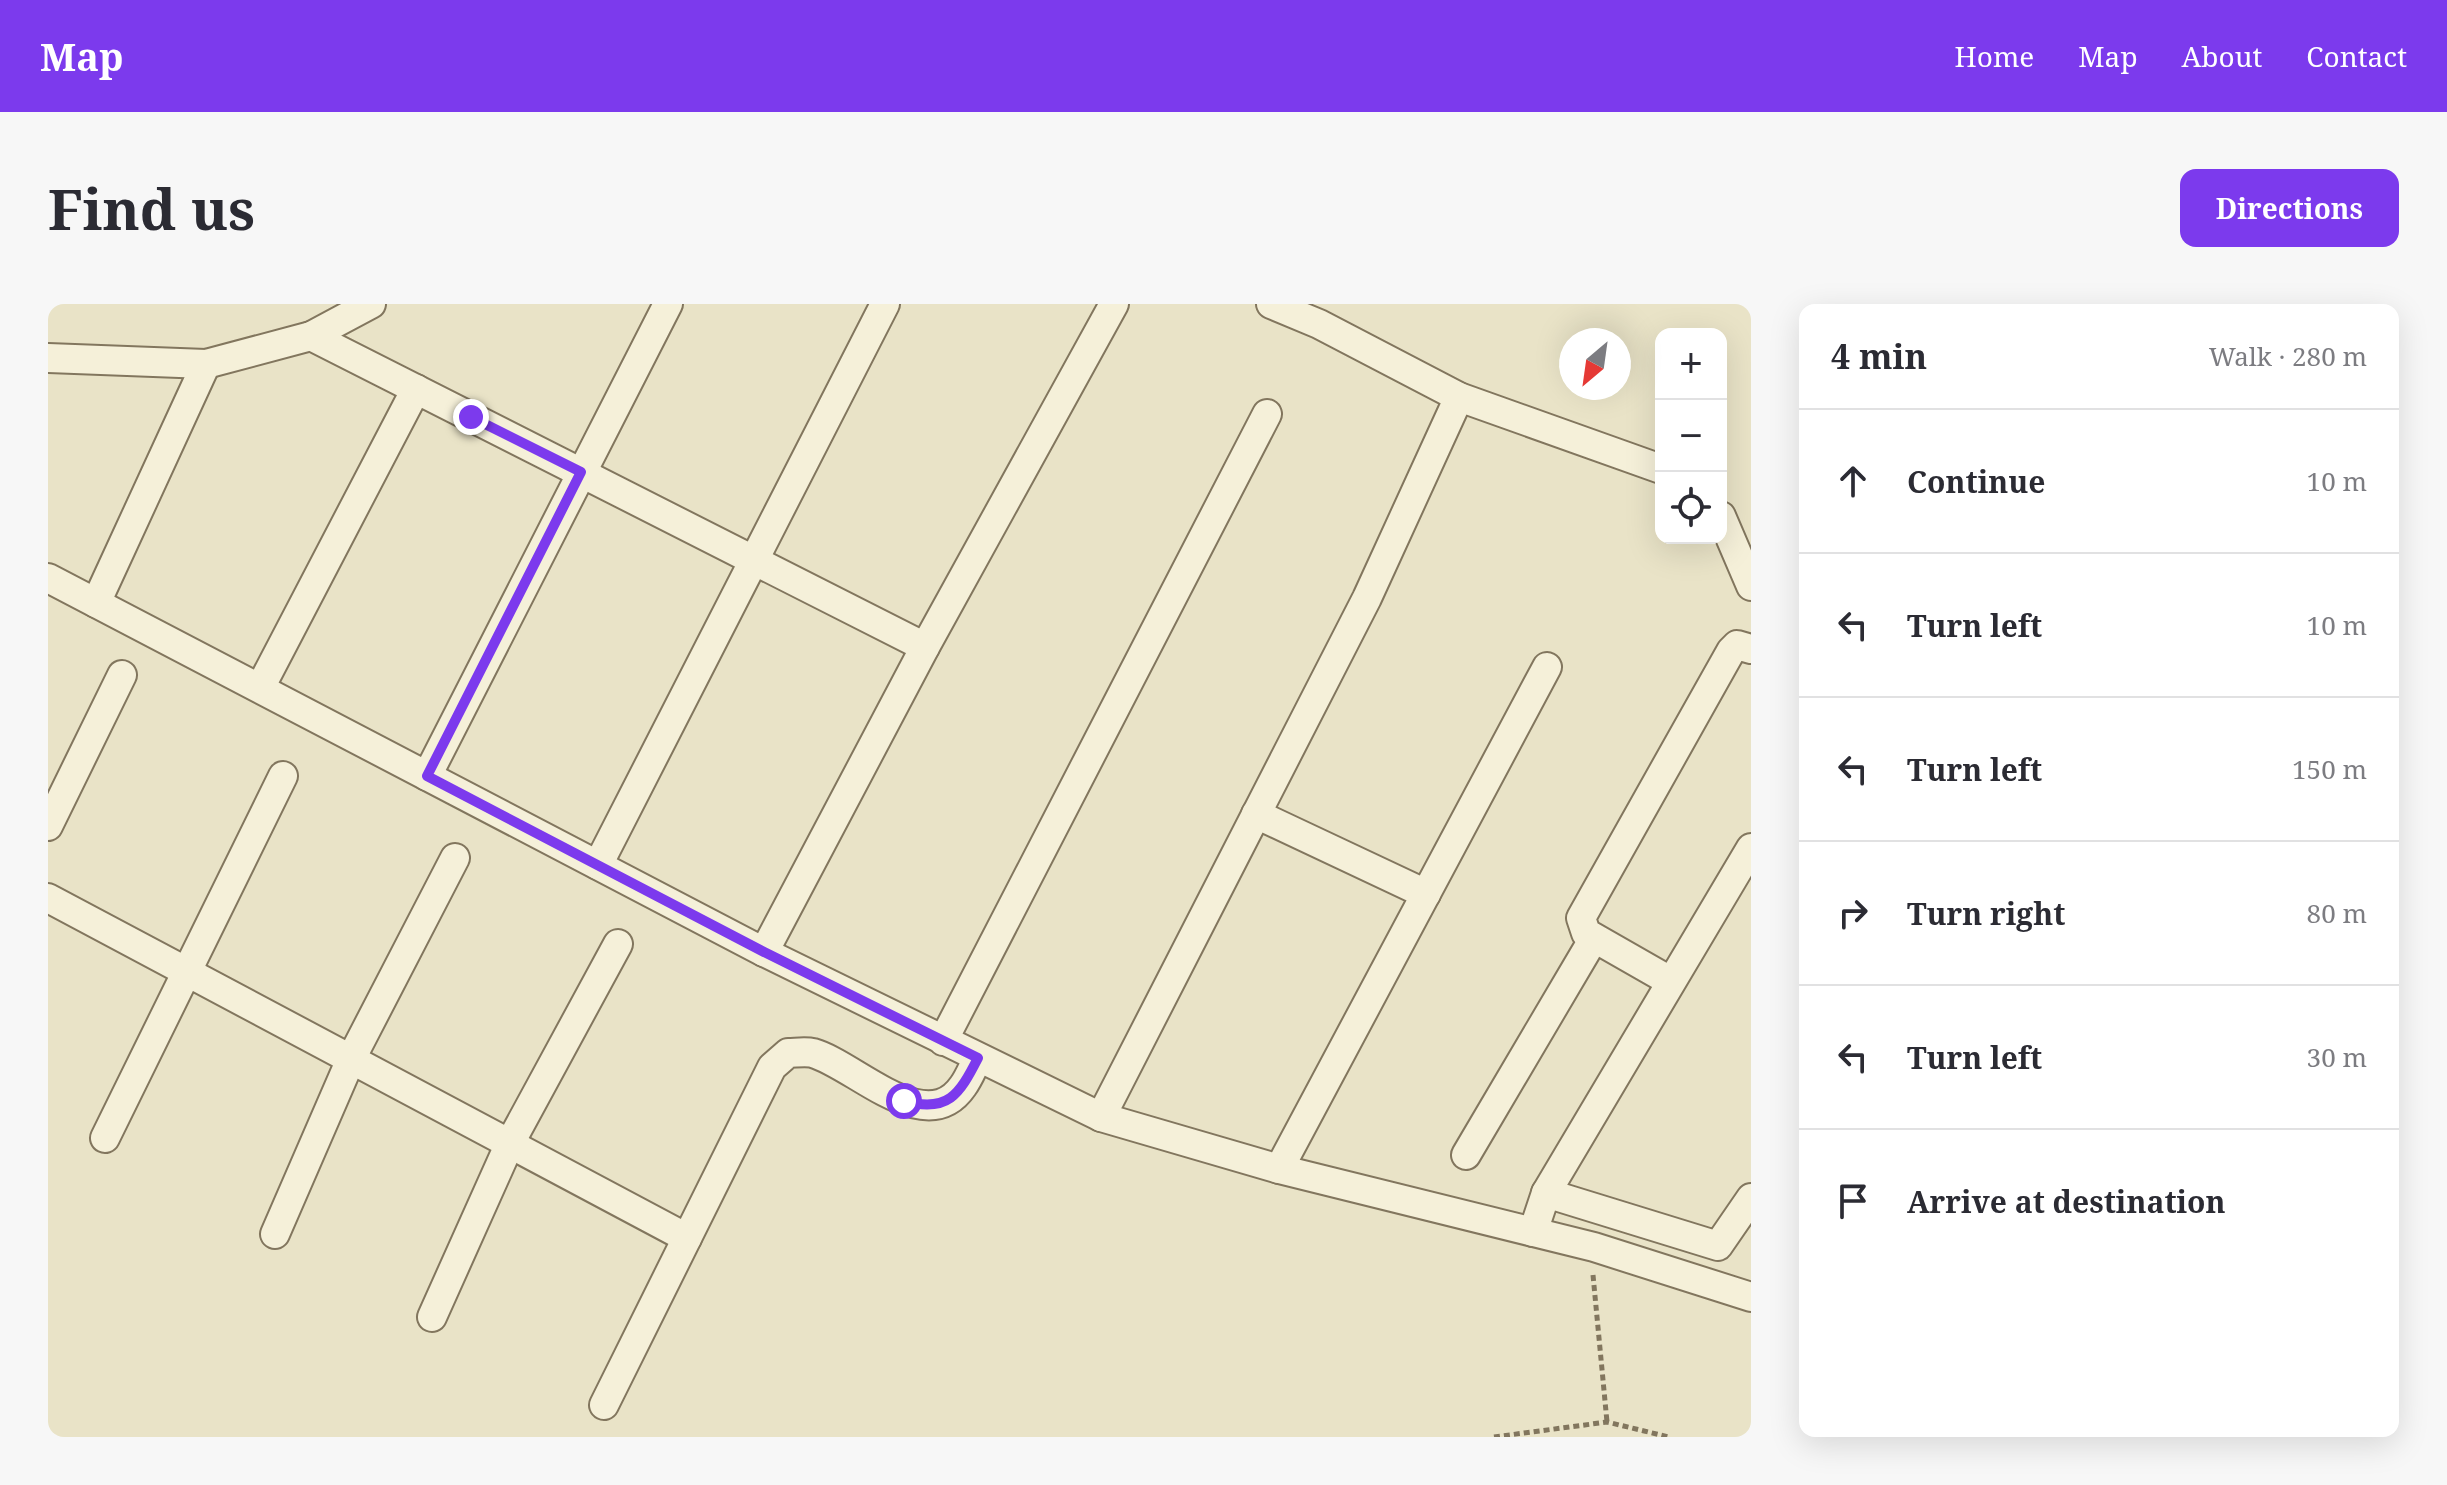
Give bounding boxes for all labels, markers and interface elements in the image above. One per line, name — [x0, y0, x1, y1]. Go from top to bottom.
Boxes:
text: Map — [40, 30, 124, 82]
text: Home — [1955, 37, 2034, 75]
text: Map — [2078, 37, 2138, 75]
text: About — [2182, 37, 2262, 75]
text: Contact — [2306, 37, 2407, 75]
button: Directions — [2180, 169, 2399, 247]
text: Find us — [48, 170, 255, 246]
north arrow — [1559, 328, 1631, 400]
map controls — [1655, 328, 1727, 544]
button: + — [1655, 328, 1727, 400]
text: 4 min — [1831, 333, 1927, 379]
text: Walk · 280 m — [2209, 338, 2367, 374]
route end — [453, 399, 489, 435]
button: − — [1655, 400, 1727, 472]
icon: ahead — [1831, 459, 1875, 503]
text: Continue — [1907, 461, 2045, 502]
text: 10 m — [2307, 463, 2367, 499]
button: locate — [1655, 472, 1727, 544]
icon: left — [1831, 603, 1875, 647]
text: Turn left — [1907, 605, 2042, 646]
text: 10 m — [2307, 607, 2367, 643]
icon: left — [1831, 747, 1875, 791]
text: Turn left — [1907, 749, 2042, 790]
text: 150 m — [2292, 751, 2367, 787]
icon: right — [1831, 891, 1875, 935]
text: Turn right — [1907, 893, 2065, 934]
text: 80 m — [2307, 895, 2367, 931]
icon: left — [1831, 1035, 1875, 1079]
text: Turn left — [1907, 1037, 2042, 1078]
text: 30 m — [2307, 1039, 2367, 1075]
route start — [886, 1083, 922, 1119]
icon: arrive — [1831, 1179, 1875, 1223]
text: Arrive at destination — [1907, 1181, 2226, 1222]

